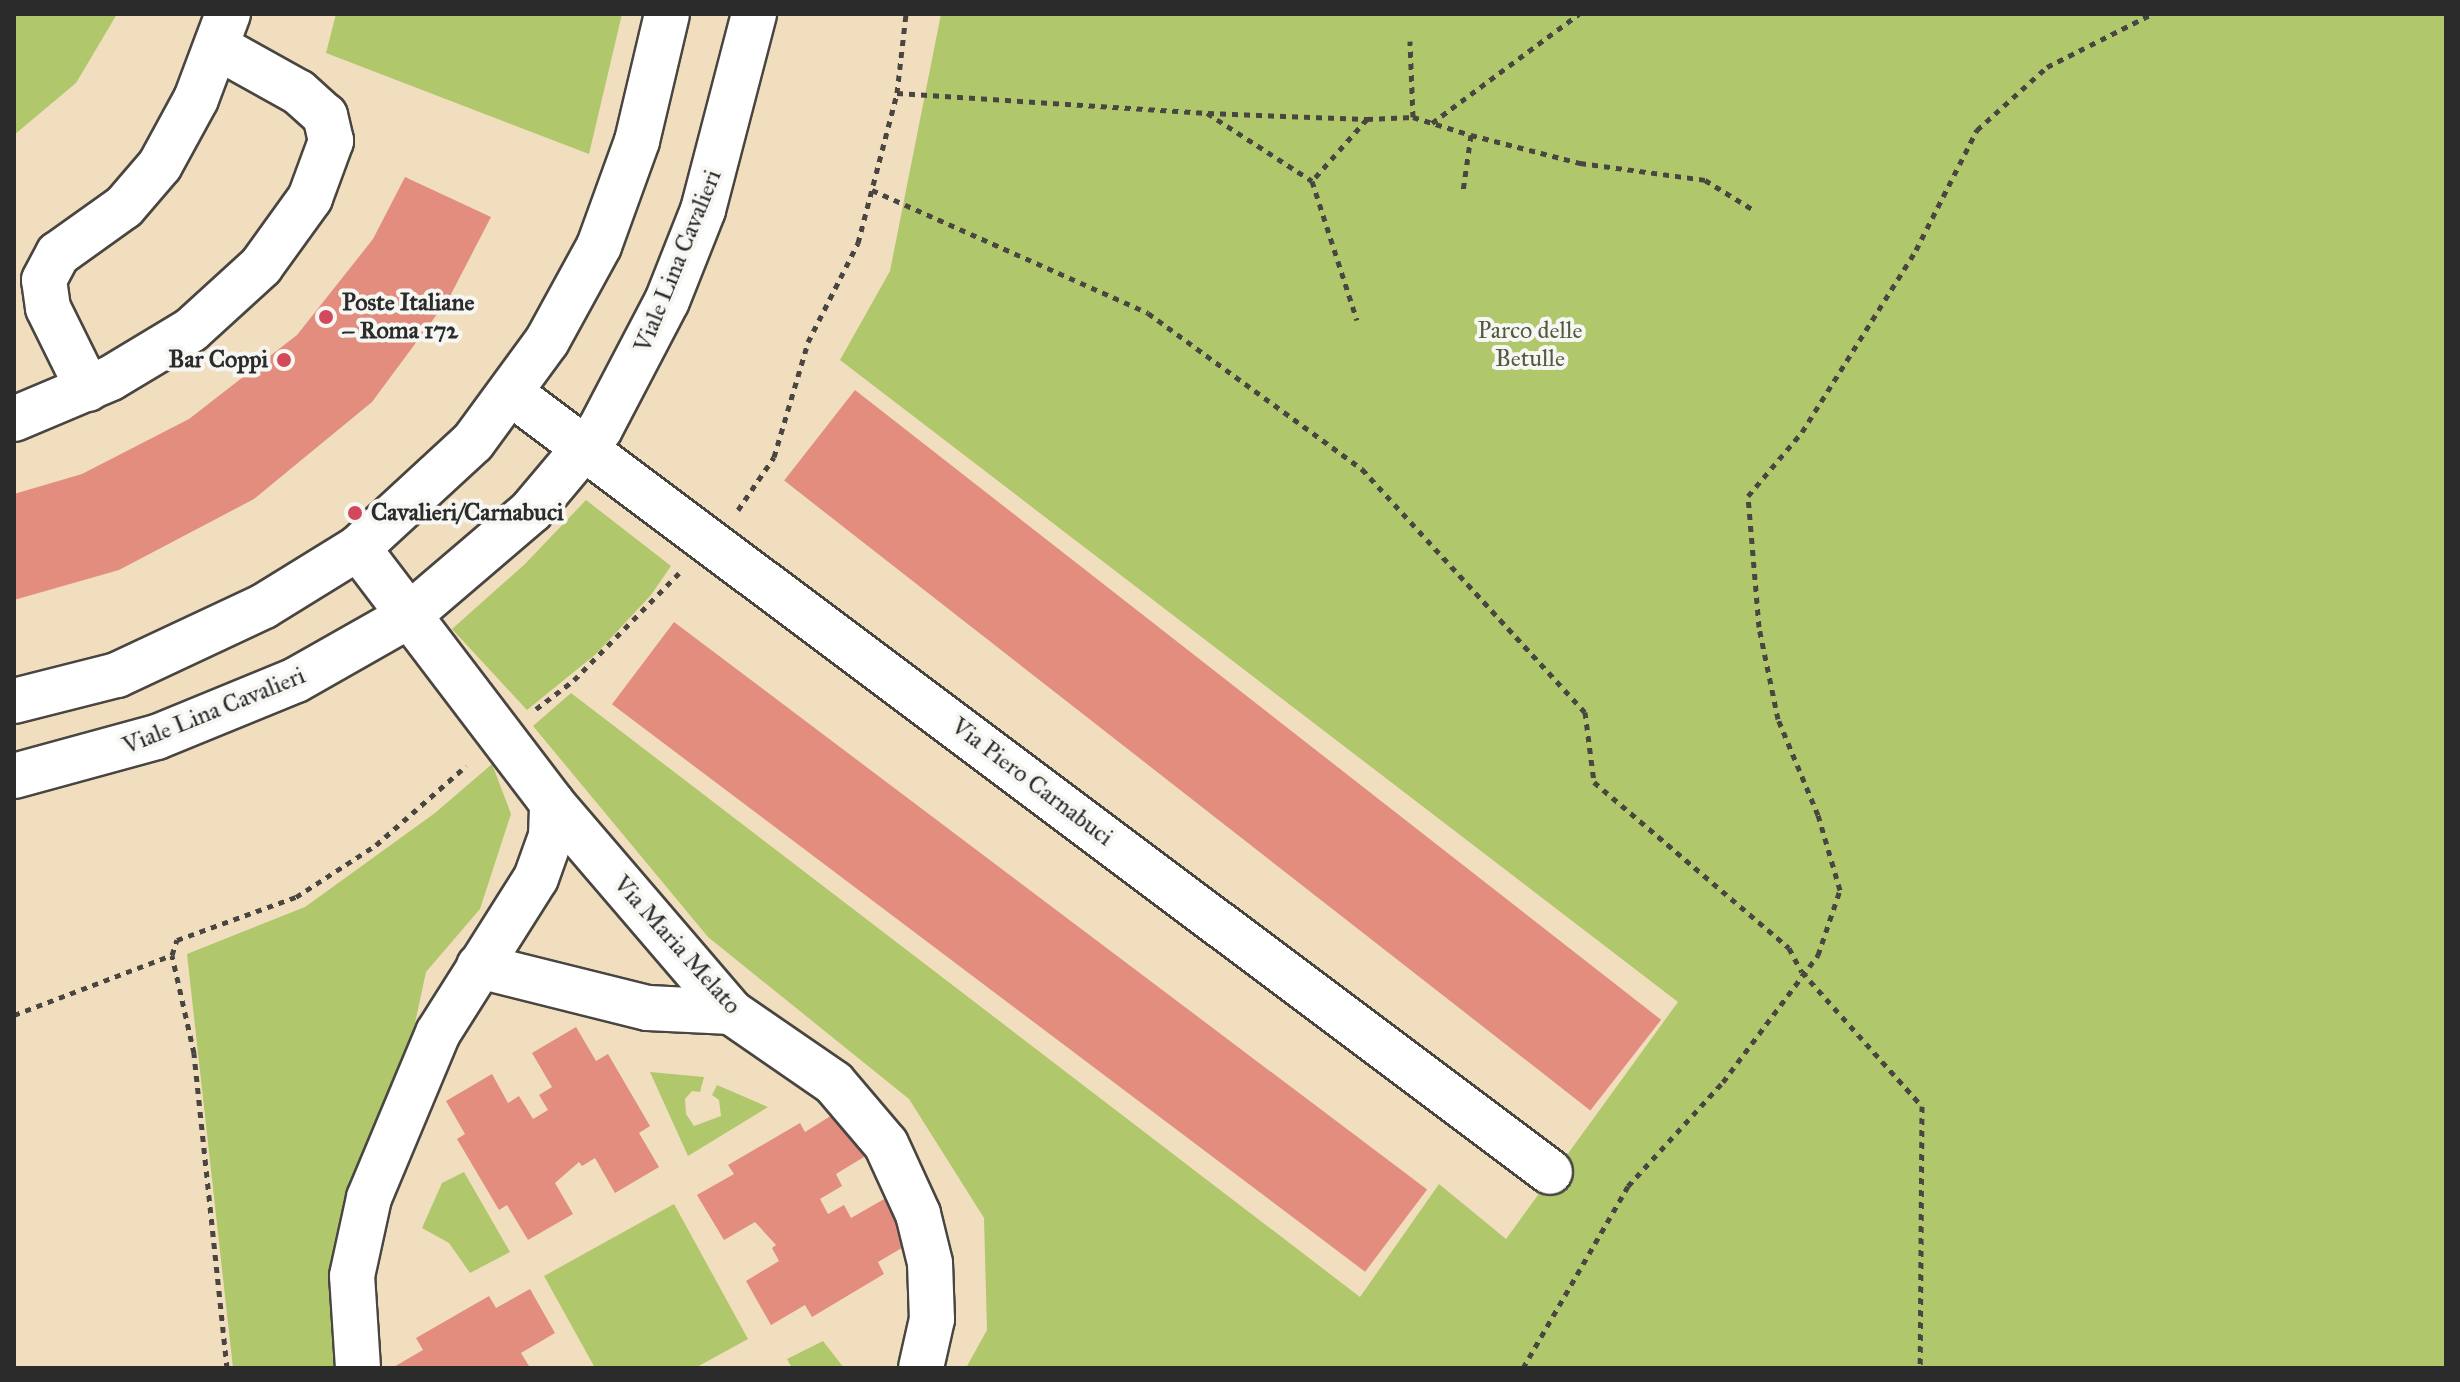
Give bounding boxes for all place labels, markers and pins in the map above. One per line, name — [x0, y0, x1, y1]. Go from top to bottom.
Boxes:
place label: Poste Italiane – Roma 172 — [342, 289, 474, 345]
marker: Poste Italiane – Roma 172 — [317, 308, 335, 326]
place label: Bar Coppi — [169, 346, 268, 374]
marker: Bar Coppi — [275, 351, 293, 369]
place label: Cavalieri/Carnabuci — [371, 499, 564, 527]
marker: Cavalieri/Carnabuci — [346, 504, 364, 522]

